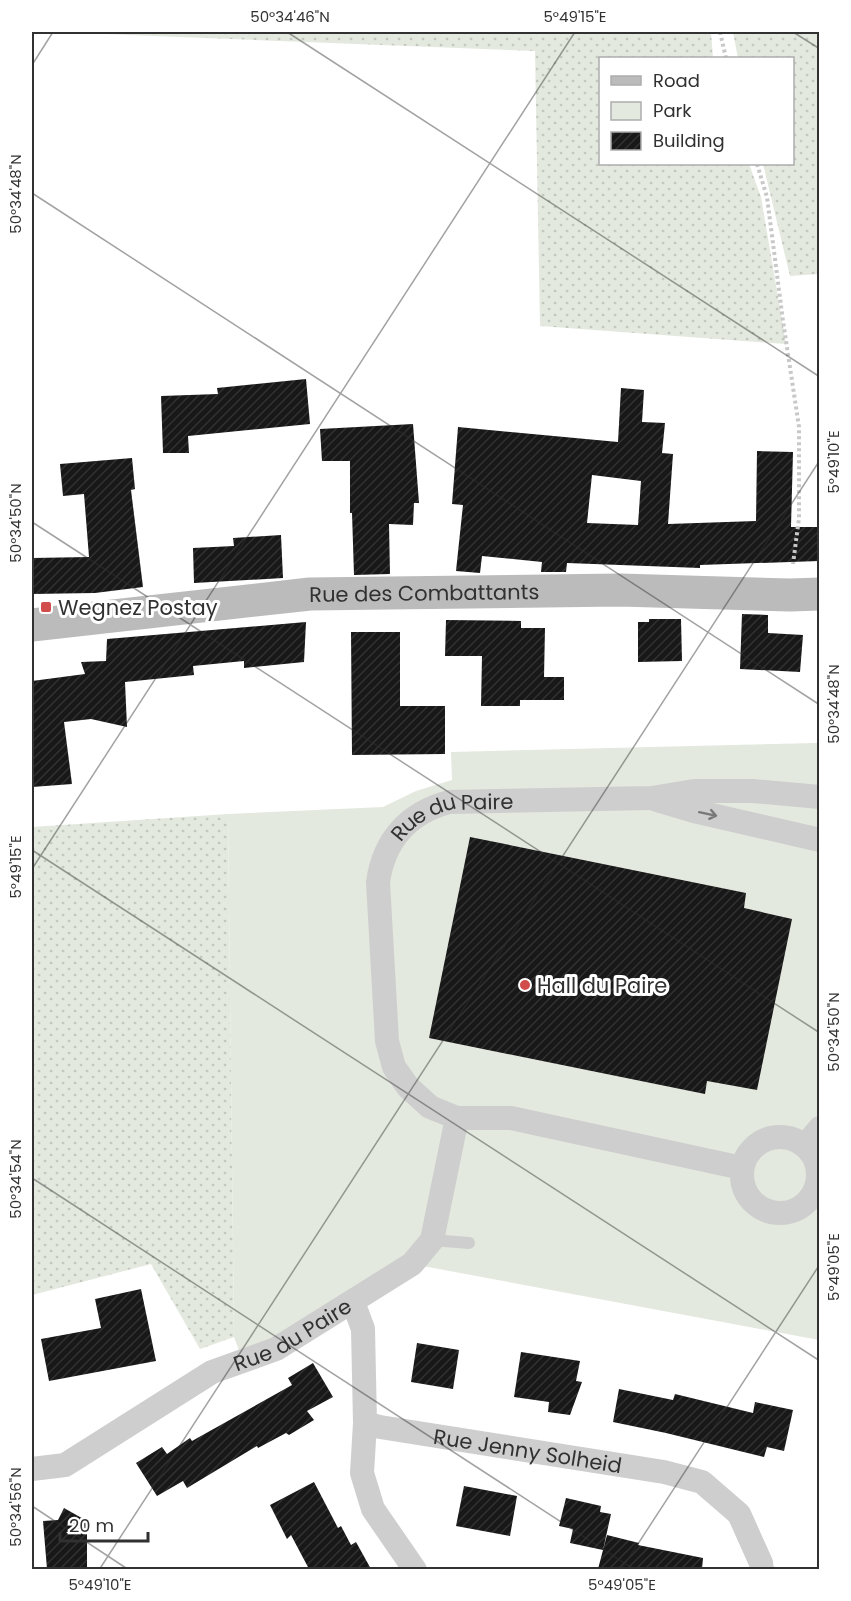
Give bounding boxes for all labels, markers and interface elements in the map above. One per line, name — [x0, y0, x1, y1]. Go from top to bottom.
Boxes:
text: 50°34'46"N — [250, 6, 330, 27]
text: 5°49'15"E — [543, 6, 607, 27]
legend — [599, 57, 794, 165]
text: Road — [653, 68, 700, 93]
text: Park — [653, 98, 692, 123]
text: Building — [653, 128, 725, 153]
text: 50°34'48"N — [5, 154, 26, 234]
text: 5°49'10"E — [823, 430, 844, 494]
text: 50°34'50"N — [5, 483, 26, 563]
street label: Rue des Combattants — [309, 577, 539, 609]
place label: Wegnez Postay — [58, 593, 218, 622]
marker: Wegnez Postay — [39, 600, 53, 614]
text: 50°34'48"N — [823, 664, 844, 744]
street label: Rue du Paire — [383, 786, 514, 847]
one-way arrow — [698, 809, 717, 820]
text: 5°49'15"E — [5, 835, 26, 899]
place label: Hall du Paire — [537, 971, 667, 1000]
marker: Hall du Paire — [518, 978, 532, 992]
text: 50°34'50"N — [823, 992, 844, 1072]
text: 50°34'54"N — [5, 1139, 26, 1219]
text: 5°49'05"E — [823, 1233, 844, 1301]
street label: Rue du Paire — [229, 1291, 357, 1378]
street label: Rue Jenny Solheid — [432, 1421, 624, 1480]
text: 50°34'56"N — [5, 1467, 26, 1547]
scale bar — [60, 1505, 148, 1543]
text: 20 m — [69, 1513, 114, 1538]
text: 5°49'10"E — [68, 1574, 132, 1595]
text: 5°49'05"E — [588, 1574, 656, 1595]

